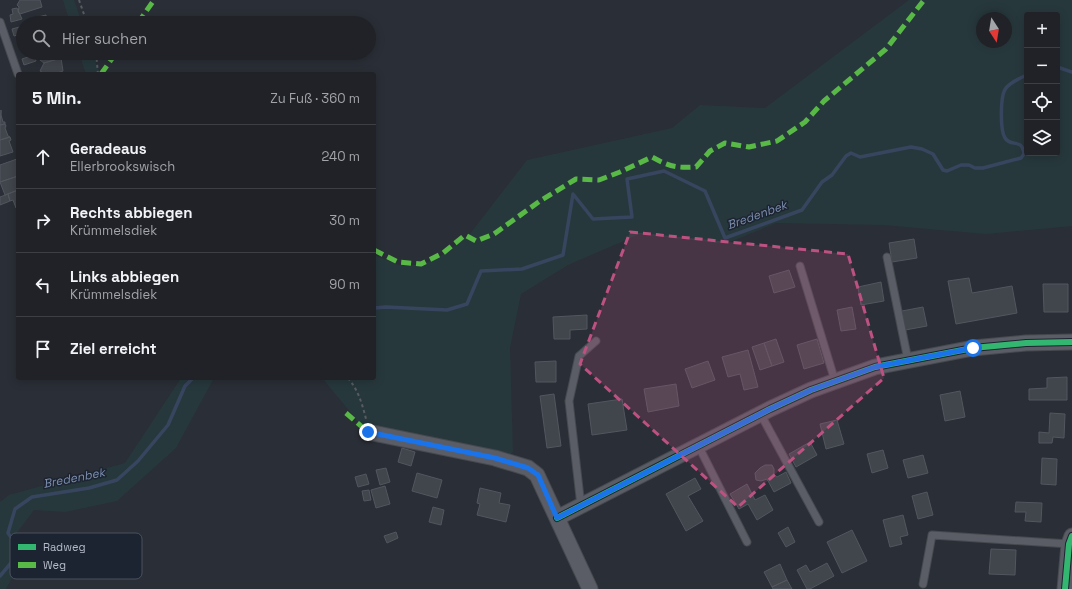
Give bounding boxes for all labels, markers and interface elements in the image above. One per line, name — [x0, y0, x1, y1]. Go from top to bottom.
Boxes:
north arrow — [976, 12, 1012, 48]
map controls — [1024, 12, 1060, 156]
button: + — [1024, 12, 1060, 48]
search box — [16, 16, 376, 60]
icon: search — [30, 27, 52, 49]
text: Hier suchen — [62, 29, 147, 48]
button: − — [1024, 48, 1060, 84]
button: locate — [1024, 84, 1060, 120]
text: 5 Min. — [32, 87, 82, 109]
text: Zu Fuß · 360 m — [270, 90, 360, 107]
button: layers — [1024, 120, 1060, 156]
text: Geradeaus — [70, 139, 147, 158]
icon: ahead — [32, 146, 54, 168]
text: 240 m — [322, 148, 360, 165]
text: Ellerbrookswisch — [70, 158, 175, 175]
water label: Bredenbek — [725, 196, 791, 233]
text: Rechts abbiegen — [70, 203, 192, 222]
icon: right — [32, 210, 54, 232]
text: 30 m — [329, 212, 360, 229]
text: Krümmelsdiek — [70, 222, 157, 239]
text: Links abbiegen — [70, 267, 179, 286]
icon: left — [32, 274, 54, 296]
text: 90 m — [329, 276, 360, 293]
text: Krümmelsdiek — [70, 286, 157, 303]
icon: arrive — [32, 338, 54, 360]
text: Ziel erreicht — [70, 339, 157, 358]
route start — [964, 339, 982, 357]
route end — [359, 423, 377, 441]
water label: Bredenbek — [42, 464, 108, 492]
legend — [10, 533, 142, 579]
text: Radweg — [43, 540, 85, 554]
text: Weg — [43, 558, 66, 572]

